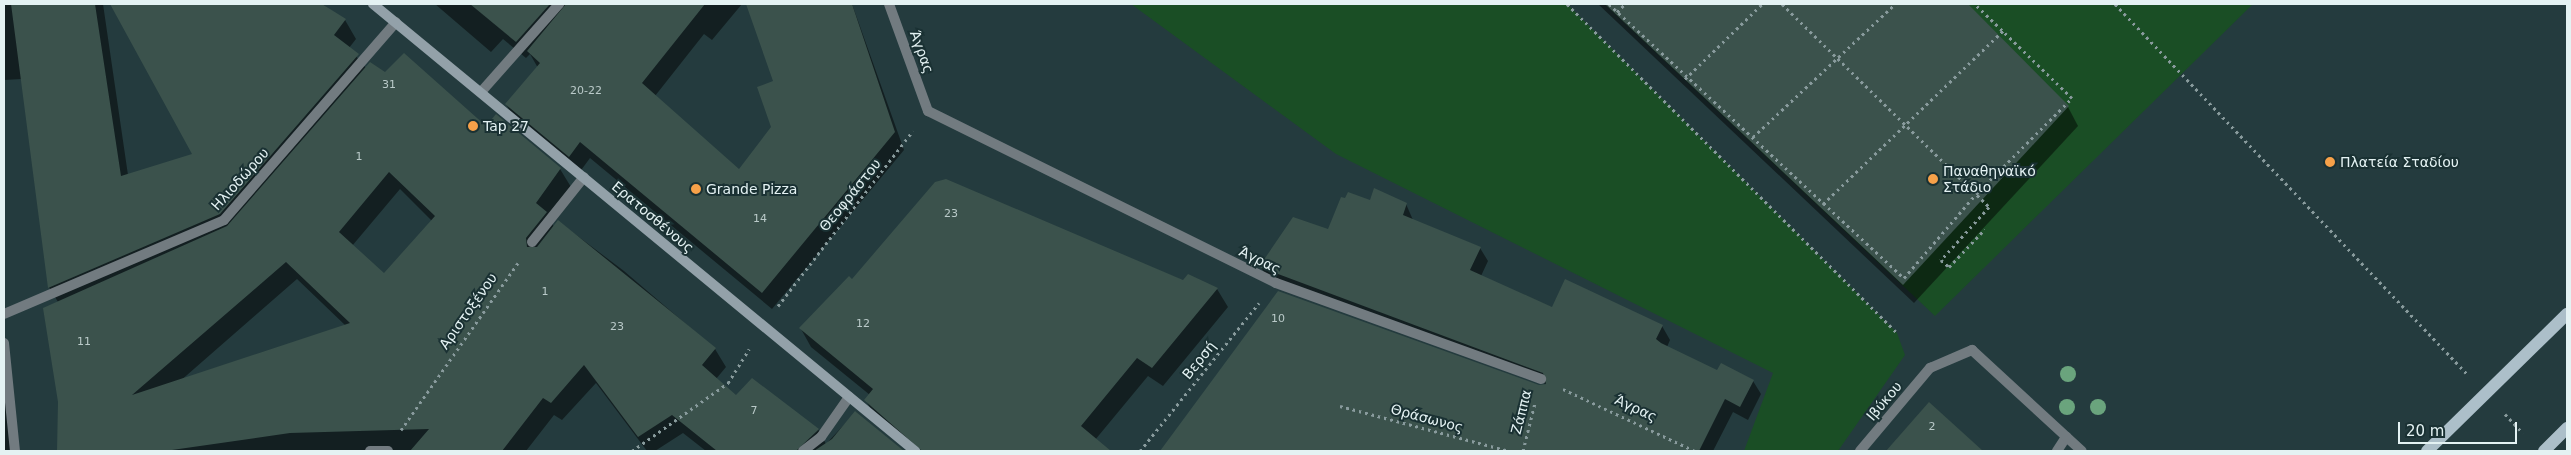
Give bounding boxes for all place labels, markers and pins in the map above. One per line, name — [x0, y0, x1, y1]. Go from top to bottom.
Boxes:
place label: Tap 27 — [483, 118, 529, 134]
marker: Tap 27 — [467, 120, 479, 132]
place label: Πλατεία Σταδίου — [2340, 154, 2459, 170]
marker: Πλατεία Σταδίου — [2324, 156, 2336, 168]
place label: Παναθηναϊκό Στάδιο — [1943, 163, 2036, 196]
marker: Παναθηναϊκό Στάδιο — [1927, 173, 1939, 185]
place label: Grande Pizza — [706, 181, 797, 197]
marker: Grande Pizza — [690, 183, 702, 195]

